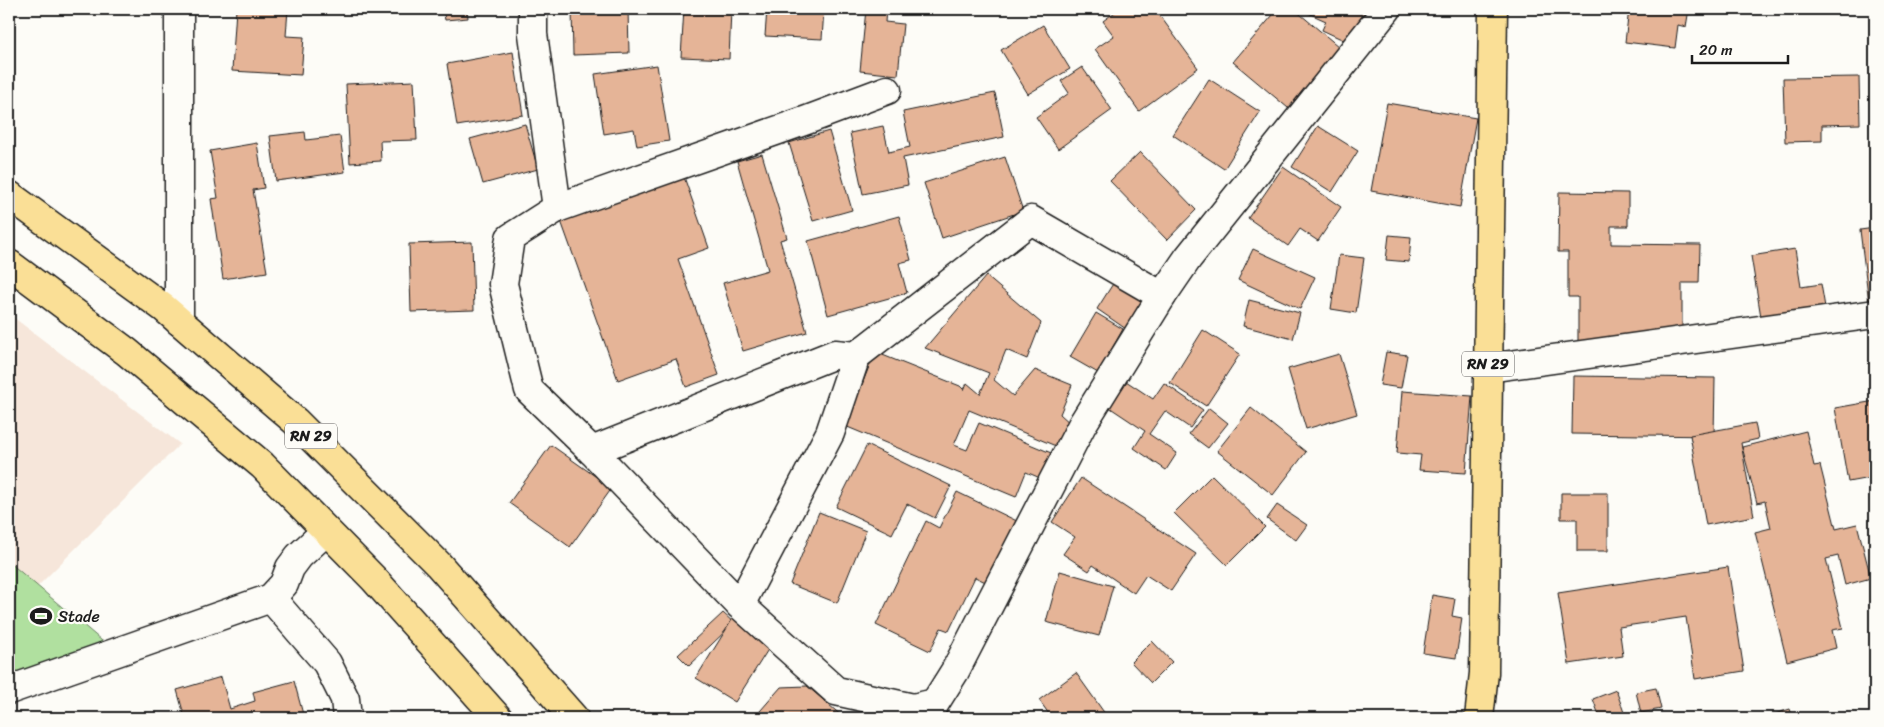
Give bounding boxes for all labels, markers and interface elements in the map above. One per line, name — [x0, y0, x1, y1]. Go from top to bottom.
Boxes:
scale bar — [1692, 32, 1788, 64]
text: 20 m — [1699, 37, 1733, 63]
road number: RN 29 — [1462, 352, 1514, 376]
road number: RN 29 — [285, 424, 337, 448]
place label: Stade — [58, 602, 100, 631]
sports icon: Stade — [28, 603, 54, 629]

